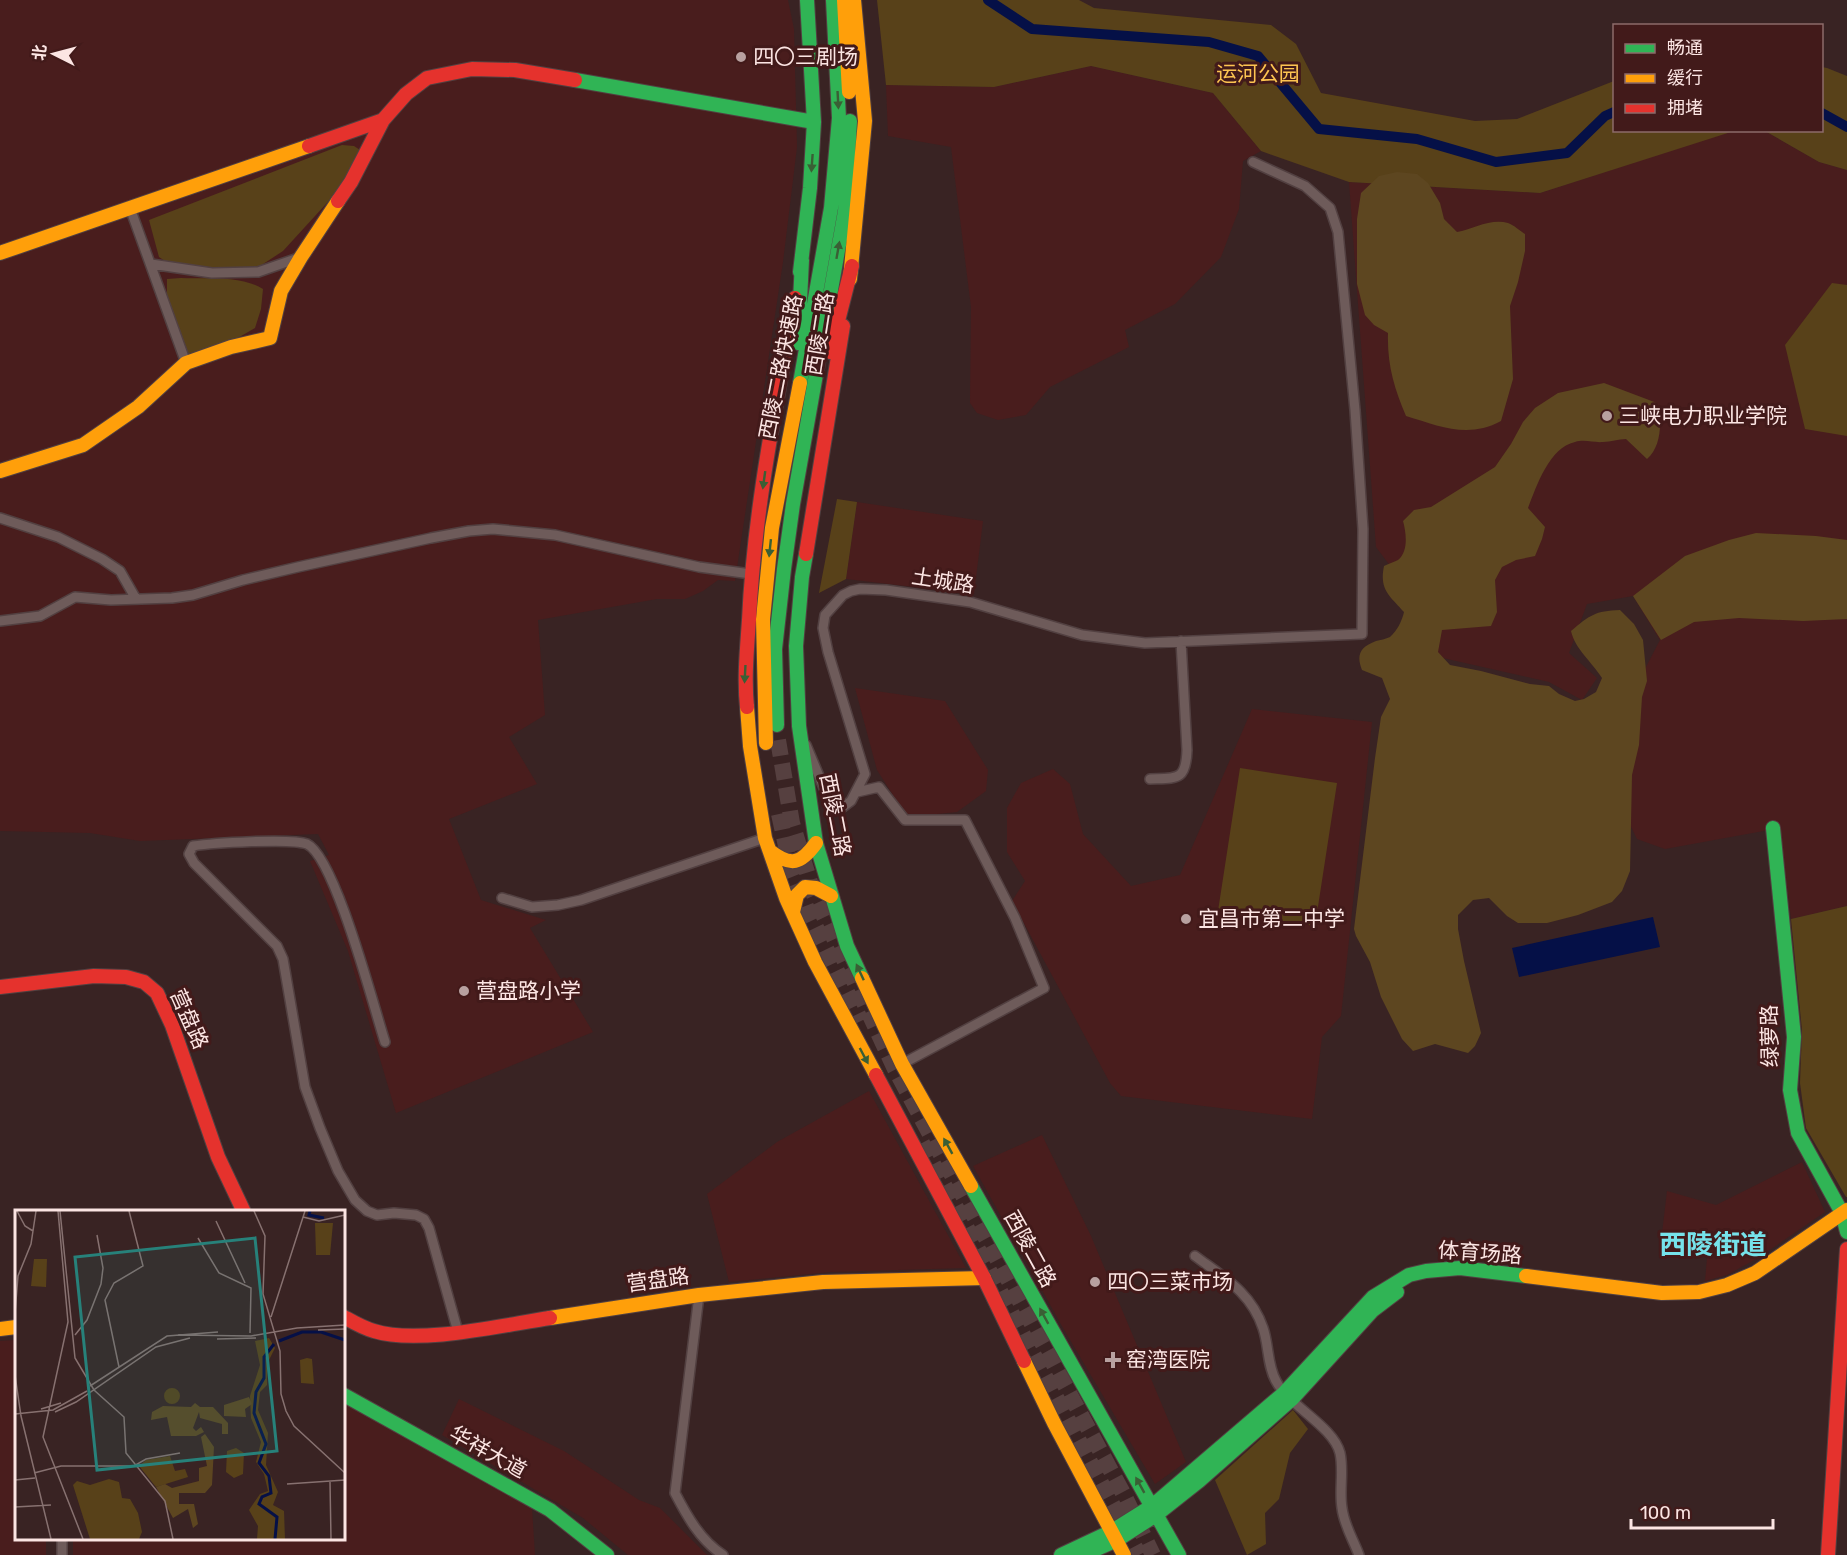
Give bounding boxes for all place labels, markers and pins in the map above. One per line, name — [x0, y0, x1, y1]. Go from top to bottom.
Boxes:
place label: 四〇三剧场 — [753, 44, 858, 69]
marker: 四〇三剧场 — [734, 50, 748, 64]
place label: 三峡电力职业学院 — [1619, 403, 1787, 428]
marker: 三峡电力职业学院 — [1600, 409, 1614, 423]
place label: 宜昌市第二中学 — [1198, 906, 1345, 931]
marker: 宜昌市第二中学 — [1179, 912, 1193, 926]
place label: 营盘路小学 — [476, 978, 581, 1003]
marker: 营盘路小学 — [457, 984, 471, 998]
place label: 四〇三菜市场 — [1107, 1269, 1233, 1294]
marker: 四〇三菜市场 — [1088, 1275, 1102, 1289]
place label: 窑湾医院 — [1126, 1347, 1210, 1372]
marker: 窑湾医院 — [1104, 1351, 1122, 1369]

